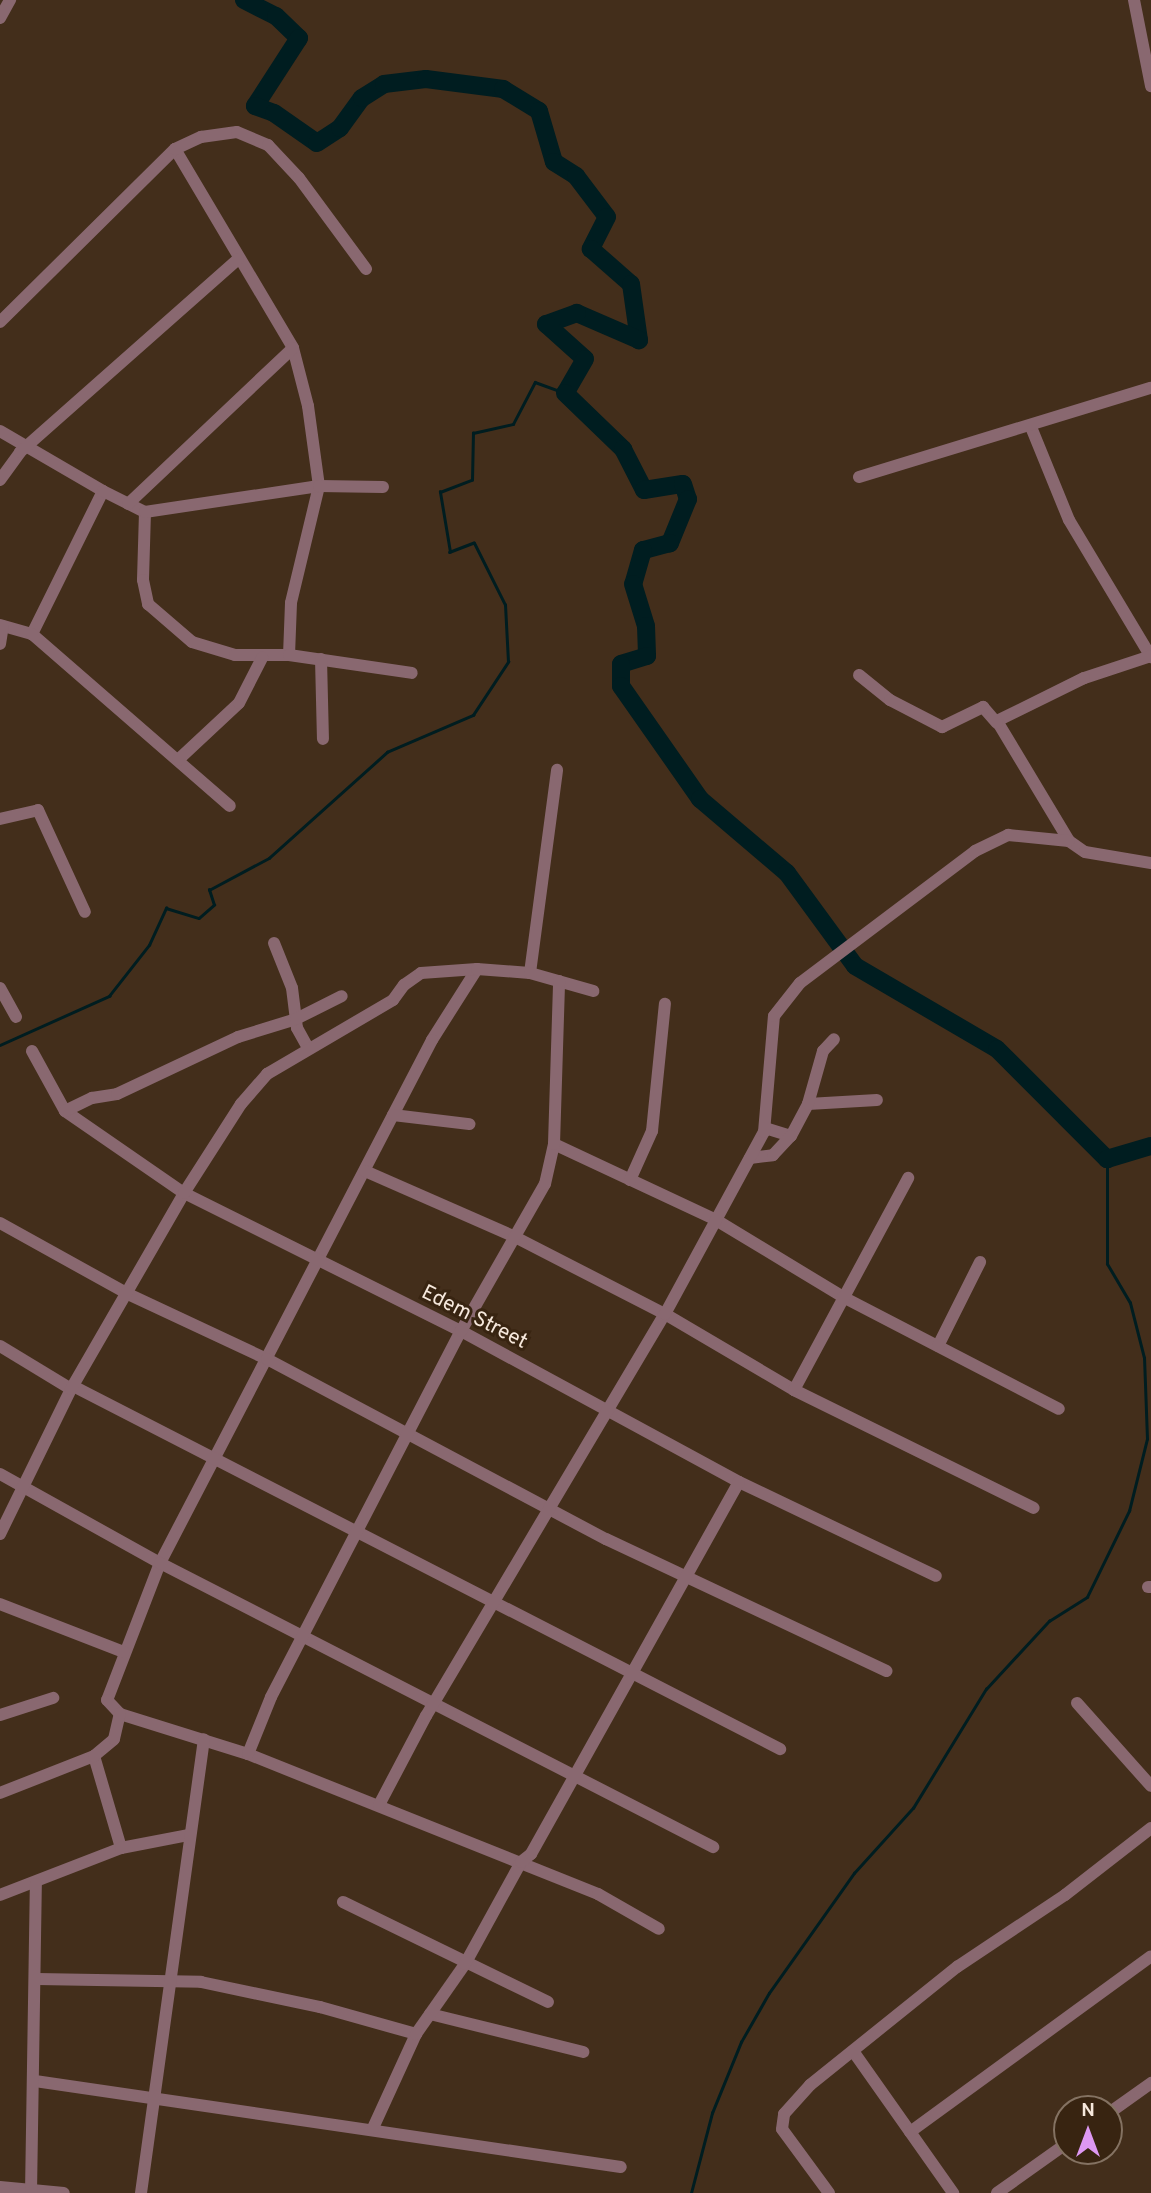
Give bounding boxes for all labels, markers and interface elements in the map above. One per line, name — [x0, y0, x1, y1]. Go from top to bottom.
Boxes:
street label: Edem Street — [417, 1281, 531, 1355]
north arrow — [1053, 2095, 1123, 2165]
text: N — [1081, 2099, 1095, 2123]

